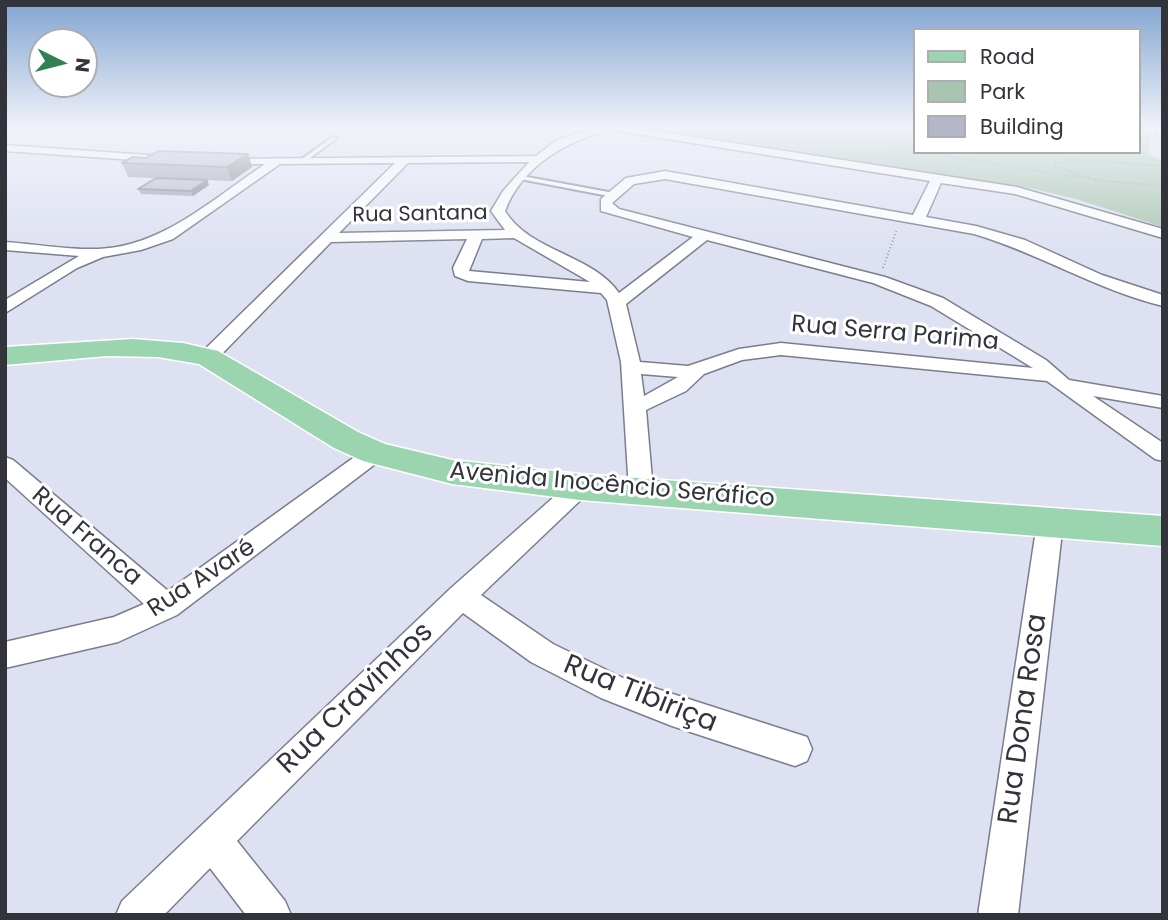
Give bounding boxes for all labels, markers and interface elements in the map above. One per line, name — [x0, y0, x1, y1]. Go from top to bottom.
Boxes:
north arrow — [28, 28, 98, 98]
legend — [912, 28, 1140, 154]
text: Road — [980, 42, 1035, 71]
text: N — [68, 57, 97, 74]
text: Park — [980, 77, 1025, 106]
text: Building — [980, 112, 1064, 141]
street label: Rua Santana — [352, 201, 488, 229]
street label: Rua Serra Parima — [790, 311, 1000, 357]
street label: Avenida Inocêncio Seráfico — [448, 457, 776, 515]
street label: Rua Franca — [25, 482, 147, 592]
street label: Rua Avaré — [143, 534, 261, 624]
street label: Rua Dona Rosa — [993, 612, 1055, 826]
street label: Rua Cravinhos — [271, 616, 441, 782]
street label: Rua Tibiriça — [558, 649, 722, 741]

